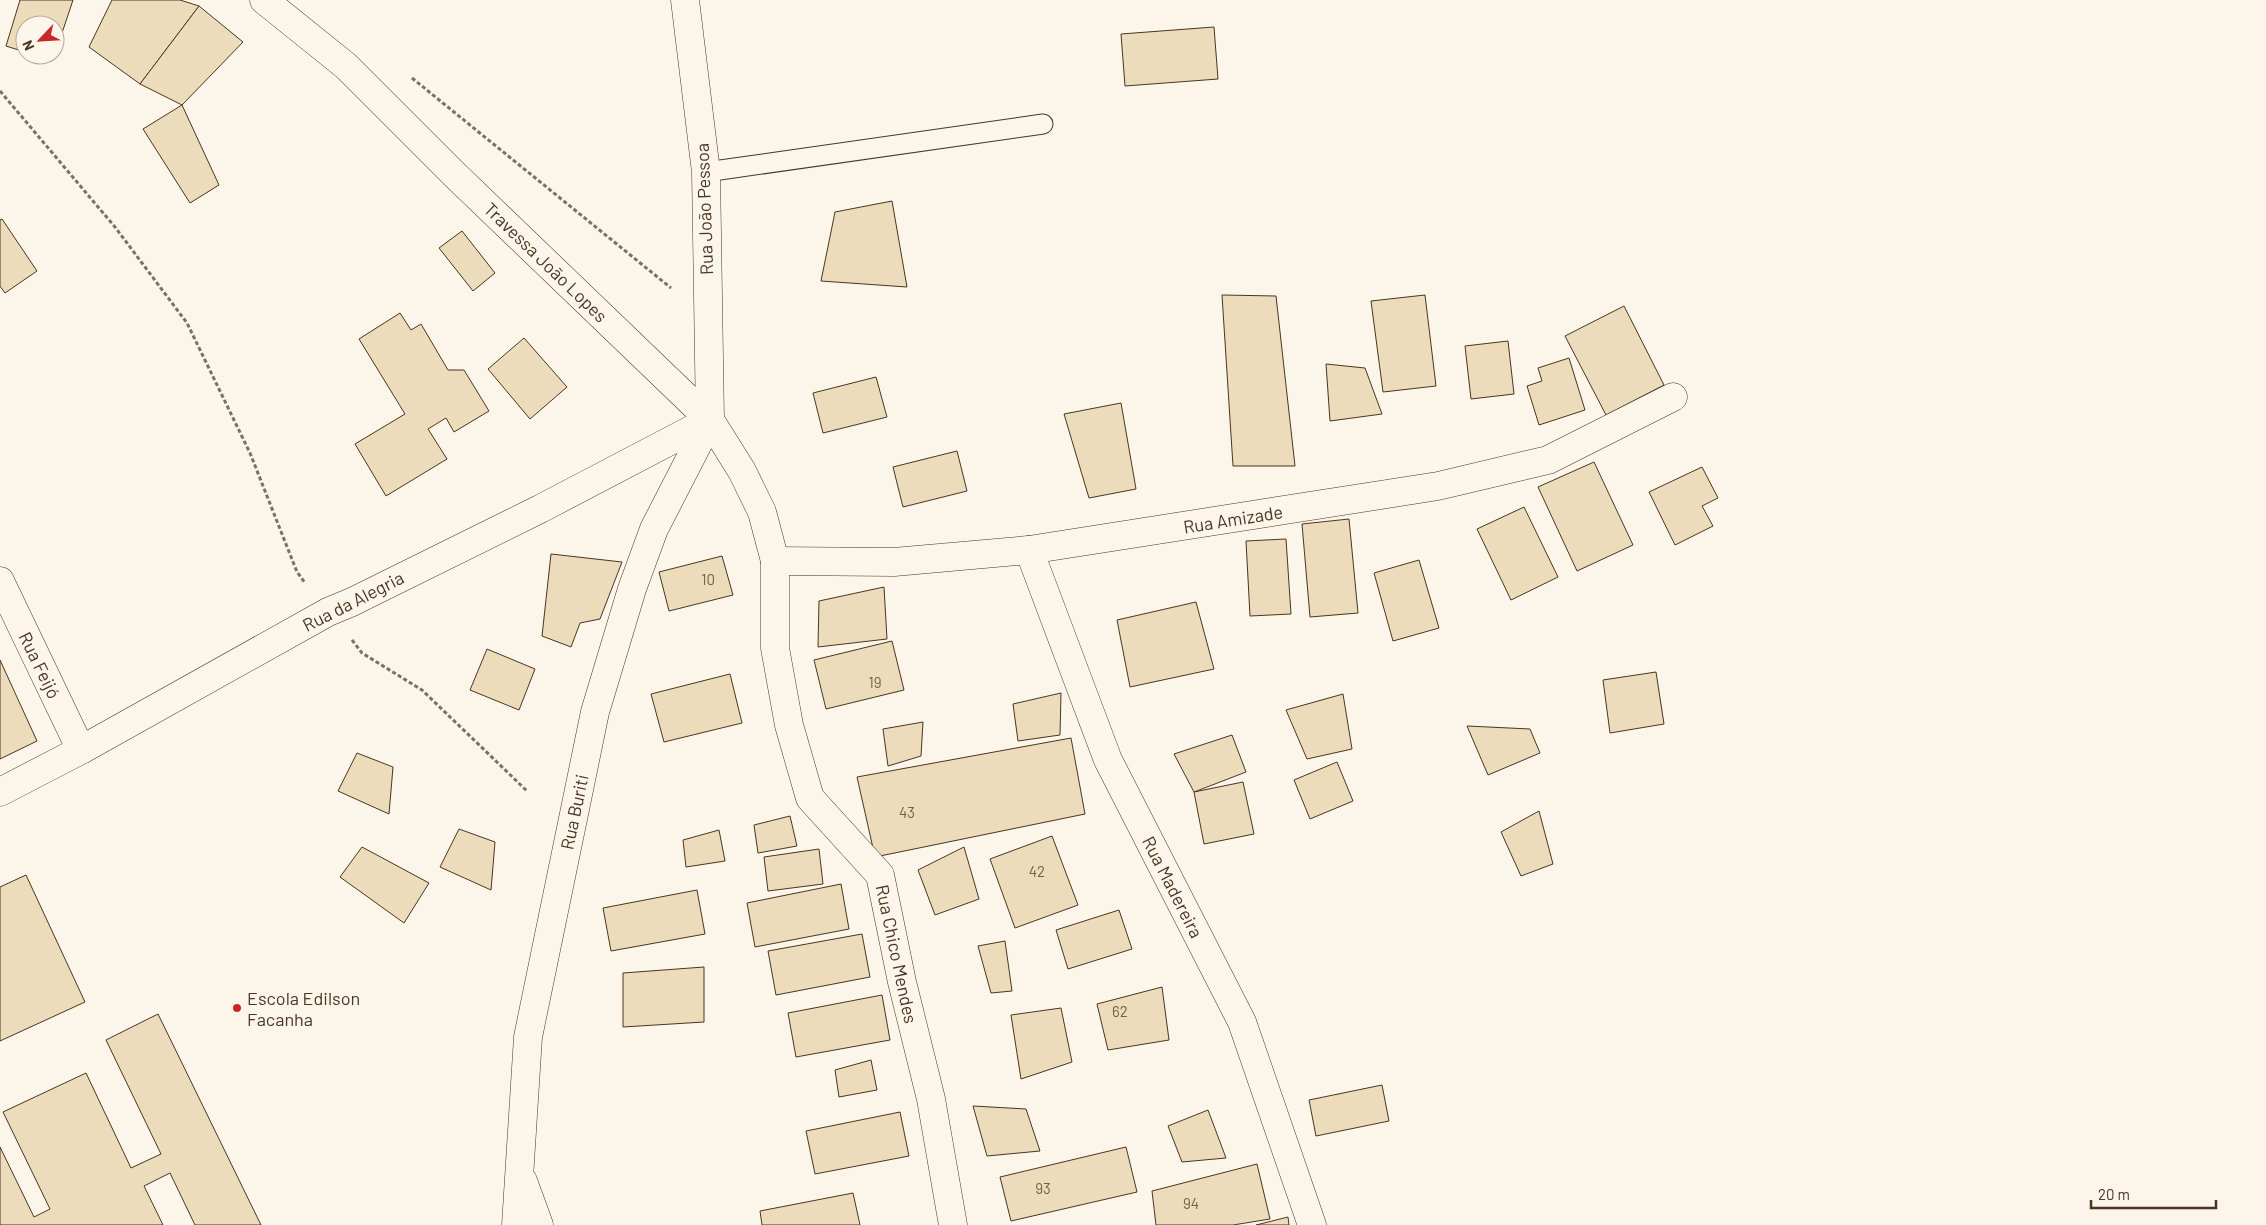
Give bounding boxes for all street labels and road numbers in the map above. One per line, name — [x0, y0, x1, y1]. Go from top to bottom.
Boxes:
street label: Rua João Pessoa — [691, 143, 717, 275]
street label: Travessa João Lopes — [480, 197, 612, 327]
street label: Rua Amizade — [1182, 500, 1284, 538]
street label: Rua da Alegria — [299, 566, 407, 636]
street label: Rua Feijó — [15, 628, 65, 702]
street label: Rua Buriti — [555, 772, 593, 852]
street label: Rua Madereira — [1138, 832, 1208, 942]
street label: Rua Chico Mendes — [872, 883, 922, 1025]

